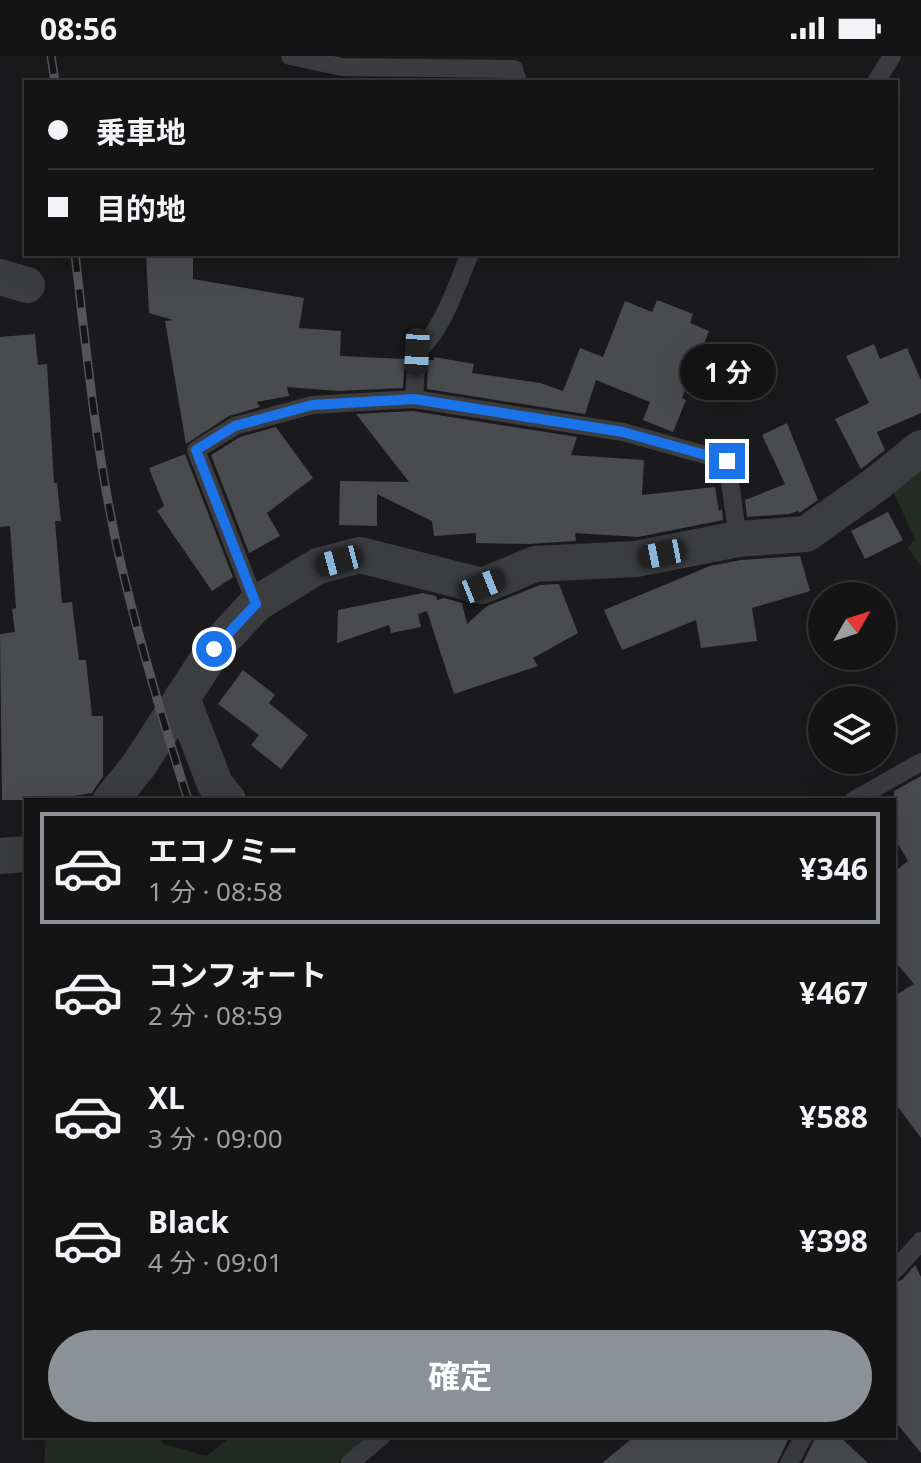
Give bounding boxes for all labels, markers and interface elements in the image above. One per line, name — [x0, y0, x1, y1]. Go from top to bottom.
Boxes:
text: 08:56 — [40, 8, 117, 49]
text: 乗車地 — [96, 111, 186, 152]
text: 目的地 — [96, 188, 186, 229]
car — [404, 327, 430, 377]
callout: 1 分 — [679, 345, 775, 401]
text: 1 分 — [704, 354, 752, 390]
route end — [709, 443, 745, 479]
car — [636, 538, 688, 570]
car — [313, 543, 365, 579]
car — [455, 566, 509, 606]
north arrow — [808, 582, 896, 670]
map controls — [808, 582, 896, 774]
route start — [196, 631, 232, 667]
button: layers — [808, 686, 896, 774]
text: エコノミー — [148, 830, 298, 871]
icon: car — [52, 832, 124, 904]
text: ¥346 — [799, 848, 868, 889]
text: 1 分 · 08:58 — [148, 873, 283, 909]
text: コンフォート — [148, 954, 327, 995]
icon: car — [52, 956, 124, 1028]
text: ¥467 — [799, 972, 868, 1013]
text: 2 分 · 08:59 — [148, 997, 283, 1033]
text: XL — [148, 1077, 185, 1118]
icon: car — [52, 1080, 124, 1152]
text: ¥588 — [799, 1096, 868, 1137]
text: 3 分 · 09:00 — [148, 1120, 283, 1156]
text: Black — [148, 1201, 229, 1242]
icon: car — [52, 1204, 124, 1276]
text: ¥398 — [799, 1220, 868, 1261]
text: 4 分 · 09:01 — [148, 1244, 283, 1280]
button: 確定 — [48, 1330, 872, 1422]

